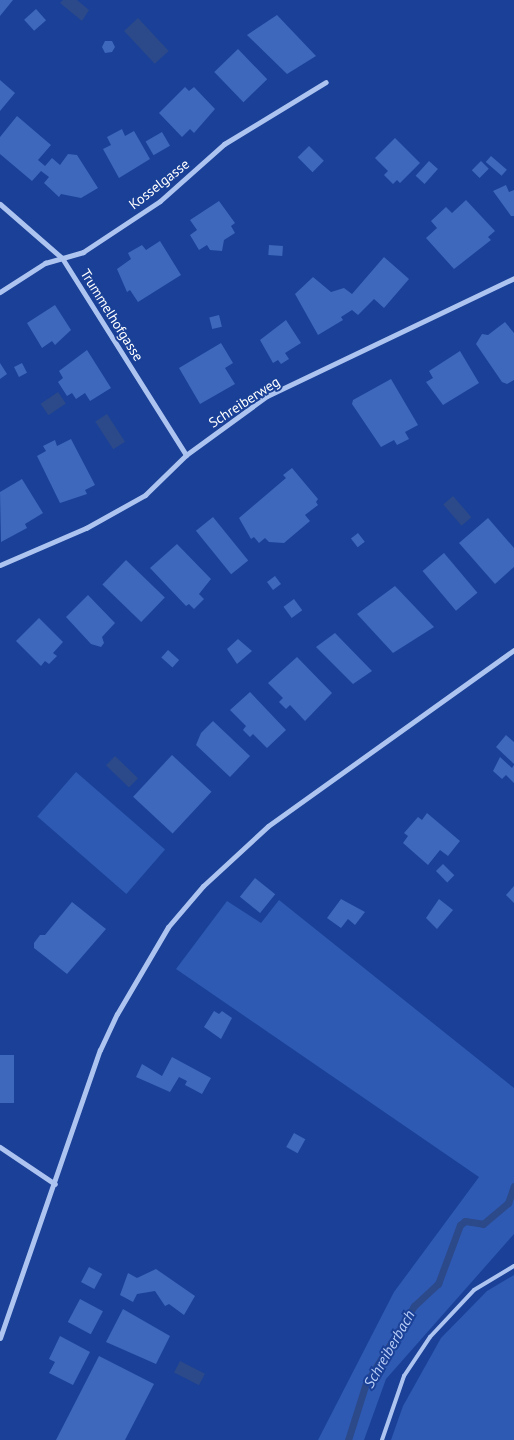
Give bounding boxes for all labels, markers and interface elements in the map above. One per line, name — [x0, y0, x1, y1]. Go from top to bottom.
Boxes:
street label: Kosselgasse — [126, 155, 192, 213]
street label: Trummelhofgasse — [77, 266, 147, 364]
street label: Schreiberweg — [205, 373, 283, 431]
water label: Schreiberbach — [360, 1307, 418, 1391]

